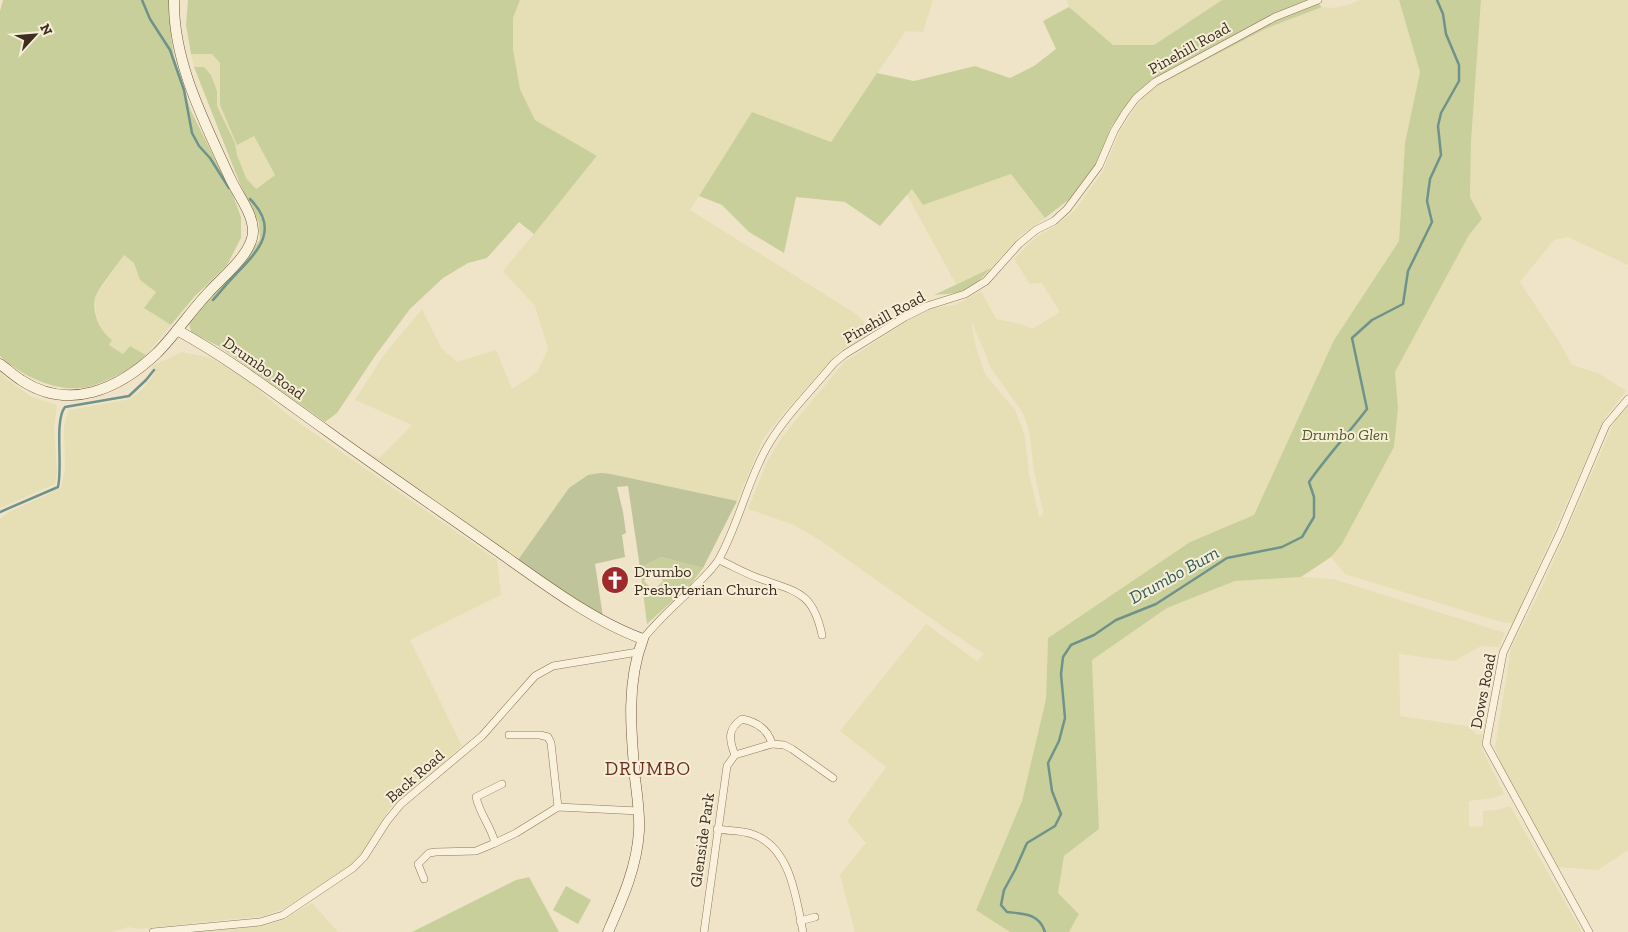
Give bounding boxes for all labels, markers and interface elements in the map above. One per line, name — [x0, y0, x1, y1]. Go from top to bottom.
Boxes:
north arrow — [10, 10, 60, 60]
street label: Pinehill Road — [1145, 18, 1233, 78]
text: N — [36, 21, 56, 38]
street label: Pinehill Road — [840, 287, 928, 347]
street label: Drumbo Road — [219, 333, 309, 403]
park label: Drumbo Glen — [1302, 425, 1388, 444]
water label: Drumbo Burn — [1125, 541, 1223, 609]
place label: Drumbo Presbyterian Church — [634, 562, 777, 599]
church icon: Drumbo Presbyterian Church — [600, 565, 630, 595]
street label: Dows Road — [1466, 651, 1500, 730]
street label: Back Road — [382, 745, 448, 807]
district label: DRUMBO — [605, 757, 691, 780]
street label: Glenside Park — [686, 791, 718, 888]

